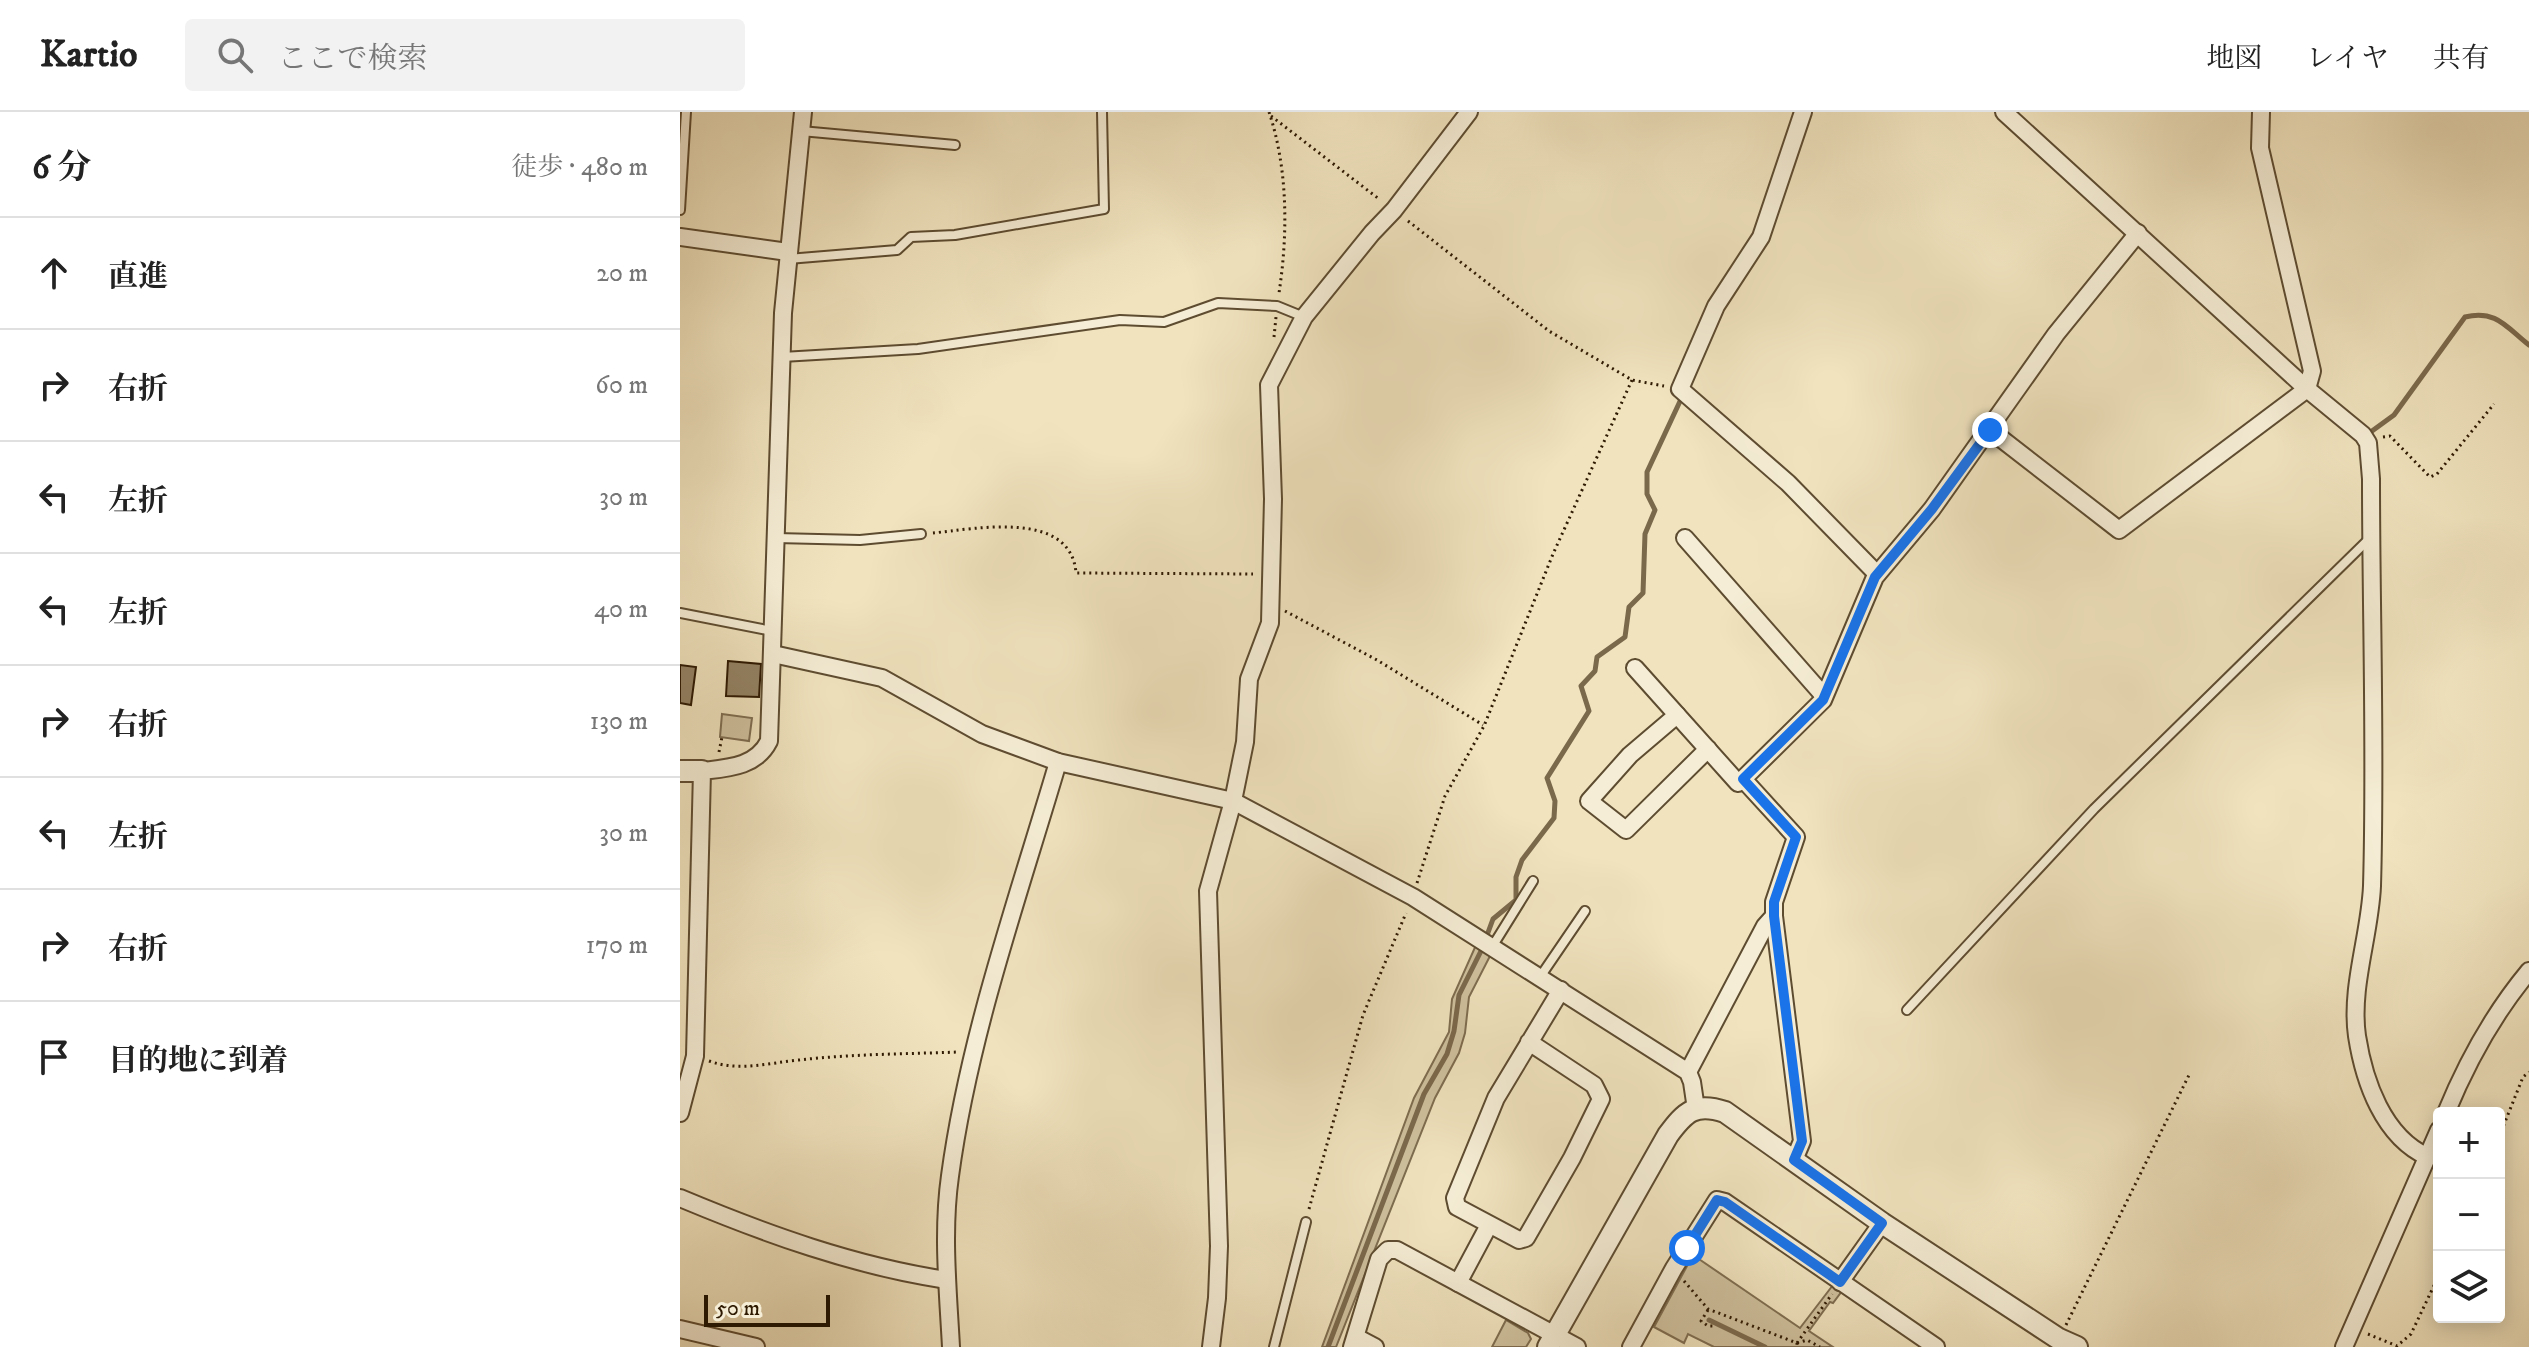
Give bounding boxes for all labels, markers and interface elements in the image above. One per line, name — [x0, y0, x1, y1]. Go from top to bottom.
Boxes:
search box — [185, 19, 745, 91]
text: Kartio — [40, 31, 137, 79]
icon: search — [213, 33, 257, 77]
text: ここで検索 — [277, 41, 427, 78]
text: 地図 — [2206, 41, 2262, 76]
text: レイヤ — [2306, 41, 2389, 76]
text: 共有 — [2433, 41, 2489, 76]
text: 6 分 — [32, 147, 91, 189]
text: 徒歩 · 480 m — [512, 151, 648, 184]
icon: ahead — [32, 251, 76, 295]
text: 20 m — [596, 257, 648, 290]
text: 直進 — [108, 259, 168, 296]
icon: right — [32, 363, 76, 407]
text: 60 m — [595, 369, 648, 402]
text: 右折 — [108, 371, 168, 408]
route end — [1972, 412, 2008, 448]
icon: left — [32, 475, 76, 519]
text: 30 m — [599, 481, 648, 514]
text: 左折 — [108, 483, 168, 520]
icon: left — [32, 587, 76, 631]
text: 40 m — [594, 593, 648, 626]
text: 左折 — [108, 595, 168, 632]
icon: right — [32, 699, 76, 743]
text: 130 m — [590, 705, 648, 738]
text: 右折 — [108, 707, 168, 744]
icon: left — [32, 811, 76, 855]
text: 30 m — [599, 817, 648, 850]
text: 左折 — [108, 819, 168, 856]
icon: right — [32, 923, 76, 967]
text: 170 m — [586, 929, 648, 962]
text: 右折 — [108, 931, 168, 968]
icon: arrive — [32, 1035, 76, 1079]
text: 目的地に到着 — [108, 1043, 288, 1080]
map controls — [2433, 1107, 2505, 1323]
button: + — [2433, 1107, 2505, 1179]
button: − — [2433, 1179, 2505, 1251]
route start — [1669, 1230, 1705, 1266]
button: layers — [2433, 1251, 2505, 1323]
scale bar — [704, 1291, 830, 1327]
text: 50 m — [716, 1295, 760, 1322]

